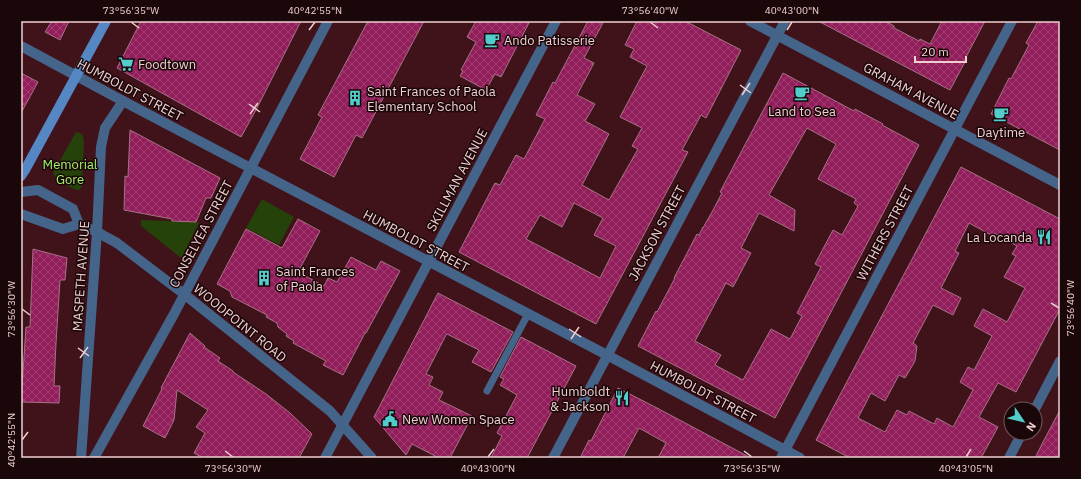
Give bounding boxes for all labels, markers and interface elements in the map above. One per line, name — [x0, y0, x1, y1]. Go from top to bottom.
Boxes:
text: 73°56'35"W — [103, 4, 159, 17]
text: 40°42'55"N — [288, 4, 342, 17]
text: 73°56'40"W — [622, 4, 678, 17]
text: 40°43'00"N — [765, 4, 819, 17]
cafe icon: Ando Patisserie — [483, 31, 501, 49]
place label: Ando Patisserie — [504, 32, 595, 49]
scale bar — [915, 38, 966, 64]
text: 20 m — [921, 44, 949, 59]
street label: HUMBOLDT STREET — [74, 55, 186, 125]
supermarket icon: Foodtown — [117, 55, 135, 73]
place label: Foodtown — [138, 56, 196, 73]
street label: GRAHAM AVENUE — [860, 59, 962, 123]
place label: Saint Frances of Paola Elementary School — [367, 83, 496, 115]
cafe icon: Land to Sea — [793, 84, 811, 102]
building icon: Saint Frances of Paola Elementary School — [346, 89, 364, 107]
place label: Land to Sea — [768, 103, 836, 120]
cafe icon: Daytime — [992, 105, 1010, 123]
place label: Daytime — [977, 124, 1025, 141]
street label: SKILLMAN AVENUE — [423, 126, 491, 234]
park label: Memorial Gore — [43, 156, 98, 188]
street label: CONSELYEA STREET — [165, 177, 237, 291]
street label: JACKSON STREET — [625, 182, 690, 284]
street label: WITHERS STREET — [853, 182, 918, 284]
street label: HUMBOLDT STREET — [360, 206, 472, 276]
street label: MASPETH AVENUE — [69, 220, 93, 332]
restaurant icon: La Locanda — [1035, 228, 1053, 246]
place label: La Locanda — [966, 229, 1032, 246]
place label: Saint Frances of Paola — [276, 263, 355, 295]
building icon: Saint Frances of Paola — [255, 269, 273, 287]
street label: WOODPOINT ROAD — [190, 280, 290, 366]
text: 73°56'40"W — [1064, 280, 1077, 336]
text: 73°56'30"W — [5, 281, 18, 337]
street label: HUMBOLDT STREET — [647, 357, 759, 427]
place label: Humboldt & Jackson — [550, 383, 610, 415]
restaurant icon: Humboldt & Jackson — [613, 389, 631, 407]
north arrow — [1003, 401, 1043, 441]
public building icon: New Women Space — [381, 410, 399, 428]
place label: New Women Space — [402, 411, 515, 428]
text: 40°42'55"N — [5, 413, 18, 467]
text: N — [1023, 419, 1039, 434]
text: 73°56'30"W — [205, 462, 261, 475]
text: 40°43'00"N — [461, 462, 515, 475]
text: 73°56'35"W — [724, 462, 780, 475]
text: 40°43'05"N — [939, 462, 993, 475]

